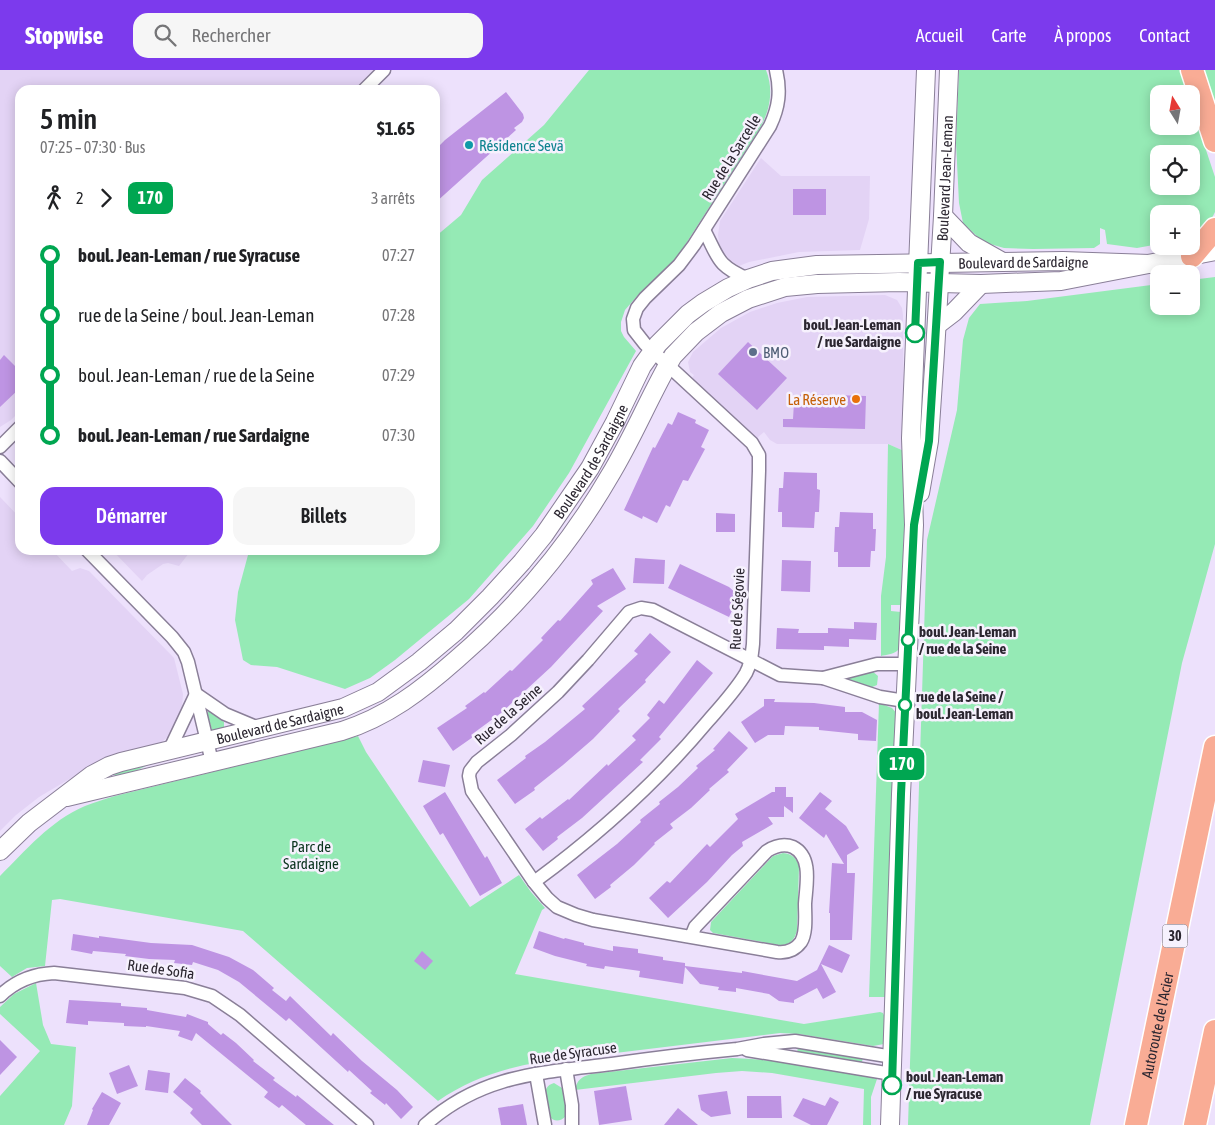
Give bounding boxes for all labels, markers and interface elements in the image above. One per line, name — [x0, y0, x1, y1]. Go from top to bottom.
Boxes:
search box — [133, 13, 483, 58]
icon: search — [151, 21, 179, 49]
text: Stopwise — [25, 22, 103, 49]
text: Rechercher — [191, 24, 270, 46]
text: Accueil — [916, 25, 964, 46]
text: Carte — [992, 25, 1026, 46]
text: À propos — [1054, 25, 1111, 46]
text: Contact — [1139, 25, 1190, 46]
north arrow — [1150, 85, 1200, 135]
map controls — [1150, 85, 1200, 315]
text: 5 min — [40, 103, 97, 135]
street label: Rue de la Sarcelle — [698, 111, 764, 203]
street label: Boulevard Jean-Leman — [933, 115, 956, 242]
text: $1.65 — [377, 117, 415, 139]
place label: Résidence Sevä — [479, 137, 564, 154]
text: 07:25 – 07:30 · Bus — [40, 138, 145, 156]
marker: Résidence Sevä — [463, 139, 475, 151]
button: locate — [1150, 145, 1200, 195]
icon: walk — [40, 184, 68, 212]
icon: forward — [92, 184, 120, 212]
text: 170 — [138, 187, 163, 208]
text: 2 — [76, 189, 84, 207]
text: 3 arrêts — [371, 189, 415, 207]
button: + — [1150, 205, 1200, 255]
text: boul. Jean-Leman / rue Syracuse — [78, 244, 300, 266]
text: 07:27 — [382, 246, 415, 264]
street label: Boulevard de Sardaigne — [958, 252, 1089, 271]
button: − — [1150, 265, 1200, 315]
text: rue de la Seine / boul. Jean-Leman — [78, 304, 315, 326]
text: 07:28 — [382, 306, 415, 324]
place label: boul. Jean-Leman / rue Sardaigne — [804, 316, 901, 350]
marker: boul. Jean-Leman / rue Sardaigne — [905, 323, 925, 343]
place label: BMO — [763, 344, 789, 361]
marker: BMO — [747, 346, 759, 358]
text: boul. Jean-Leman / rue de la Seine — [78, 364, 315, 386]
text: 07:29 — [382, 366, 415, 384]
place label: La Réserve — [787, 391, 846, 408]
marker: La Réserve — [850, 393, 862, 405]
street label: Boulevard de Sardaigne — [549, 401, 631, 522]
text: boul. Jean-Leman / rue Sardaigne — [78, 424, 310, 446]
text: 07:30 — [382, 426, 415, 444]
button: Démarrer — [40, 487, 223, 545]
button: Billets — [233, 487, 415, 545]
street label: Rue de Ségovie — [726, 567, 748, 650]
place label: boul. Jean-Leman / rue de la Seine — [919, 623, 1016, 657]
marker: boul. Jean-Leman / rue de la Seine — [901, 633, 915, 647]
street label: Rue de la Seine — [471, 680, 545, 748]
place label: rue de la Seine / boul. Jean-Leman — [916, 688, 1013, 722]
marker: rue de la Seine / boul. Jean-Leman — [898, 698, 912, 712]
street label: Boulevard de Sardaigne — [215, 700, 346, 747]
line badge: 170 — [873, 748, 931, 780]
text: 170 — [889, 753, 915, 774]
park label: Parc de Sardaigne — [283, 838, 339, 872]
road number: 30 — [1162, 924, 1188, 948]
street label: Rue de Sofia — [126, 956, 196, 982]
street label: Autoroute de l'Acier — [1138, 970, 1176, 1080]
street label: Rue de Syracuse — [528, 1038, 618, 1068]
place label: boul. Jean-Leman / rue Syracuse — [906, 1068, 1003, 1102]
marker: boul. Jean-Leman / rue Syracuse — [882, 1075, 902, 1095]

